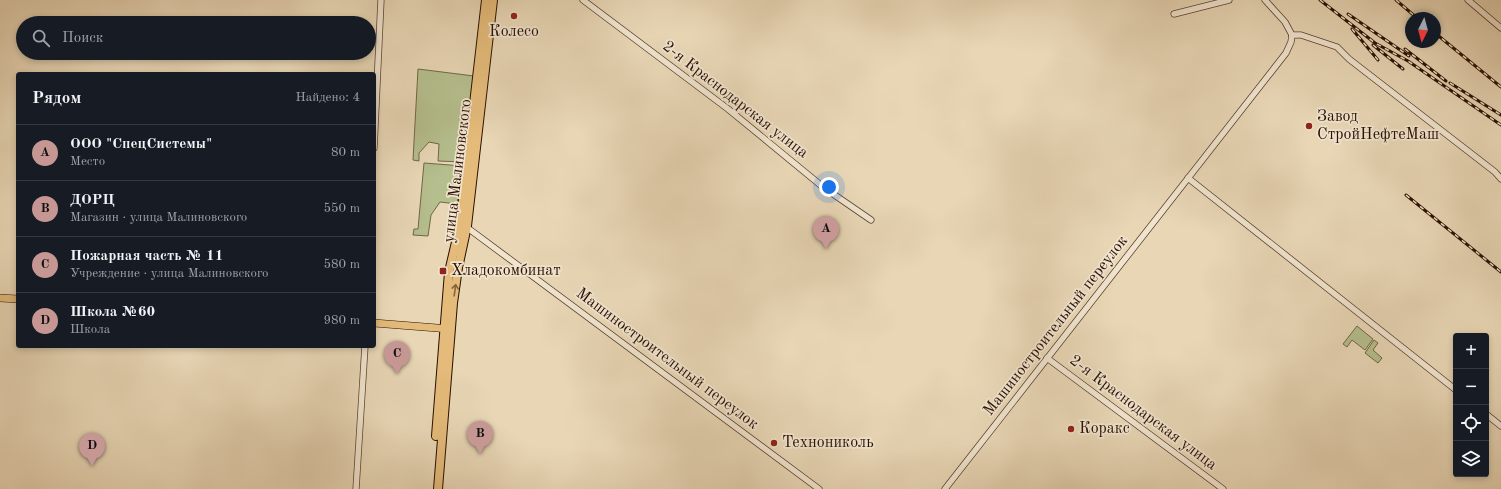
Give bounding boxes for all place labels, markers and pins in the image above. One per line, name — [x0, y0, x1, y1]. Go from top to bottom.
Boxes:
marker: Колесо — [509, 11, 519, 21]
place label: Колесо — [489, 24, 539, 40]
place label: Завод СтройНефтеМаш — [1317, 109, 1439, 143]
marker: Завод СтройНефтеМаш — [1304, 121, 1314, 131]
pin: A — [813, 216, 839, 249]
place label: Хладокомбинат — [451, 263, 561, 279]
marker: Хладокомбинат — [438, 266, 448, 276]
pin: C — [384, 341, 410, 374]
pin: B — [467, 421, 493, 454]
place label: Коракс — [1079, 421, 1130, 437]
marker: Коракс — [1066, 424, 1076, 434]
pin: D — [79, 433, 105, 466]
place label: Технониколь — [782, 435, 874, 451]
marker: Технониколь — [769, 438, 779, 448]

